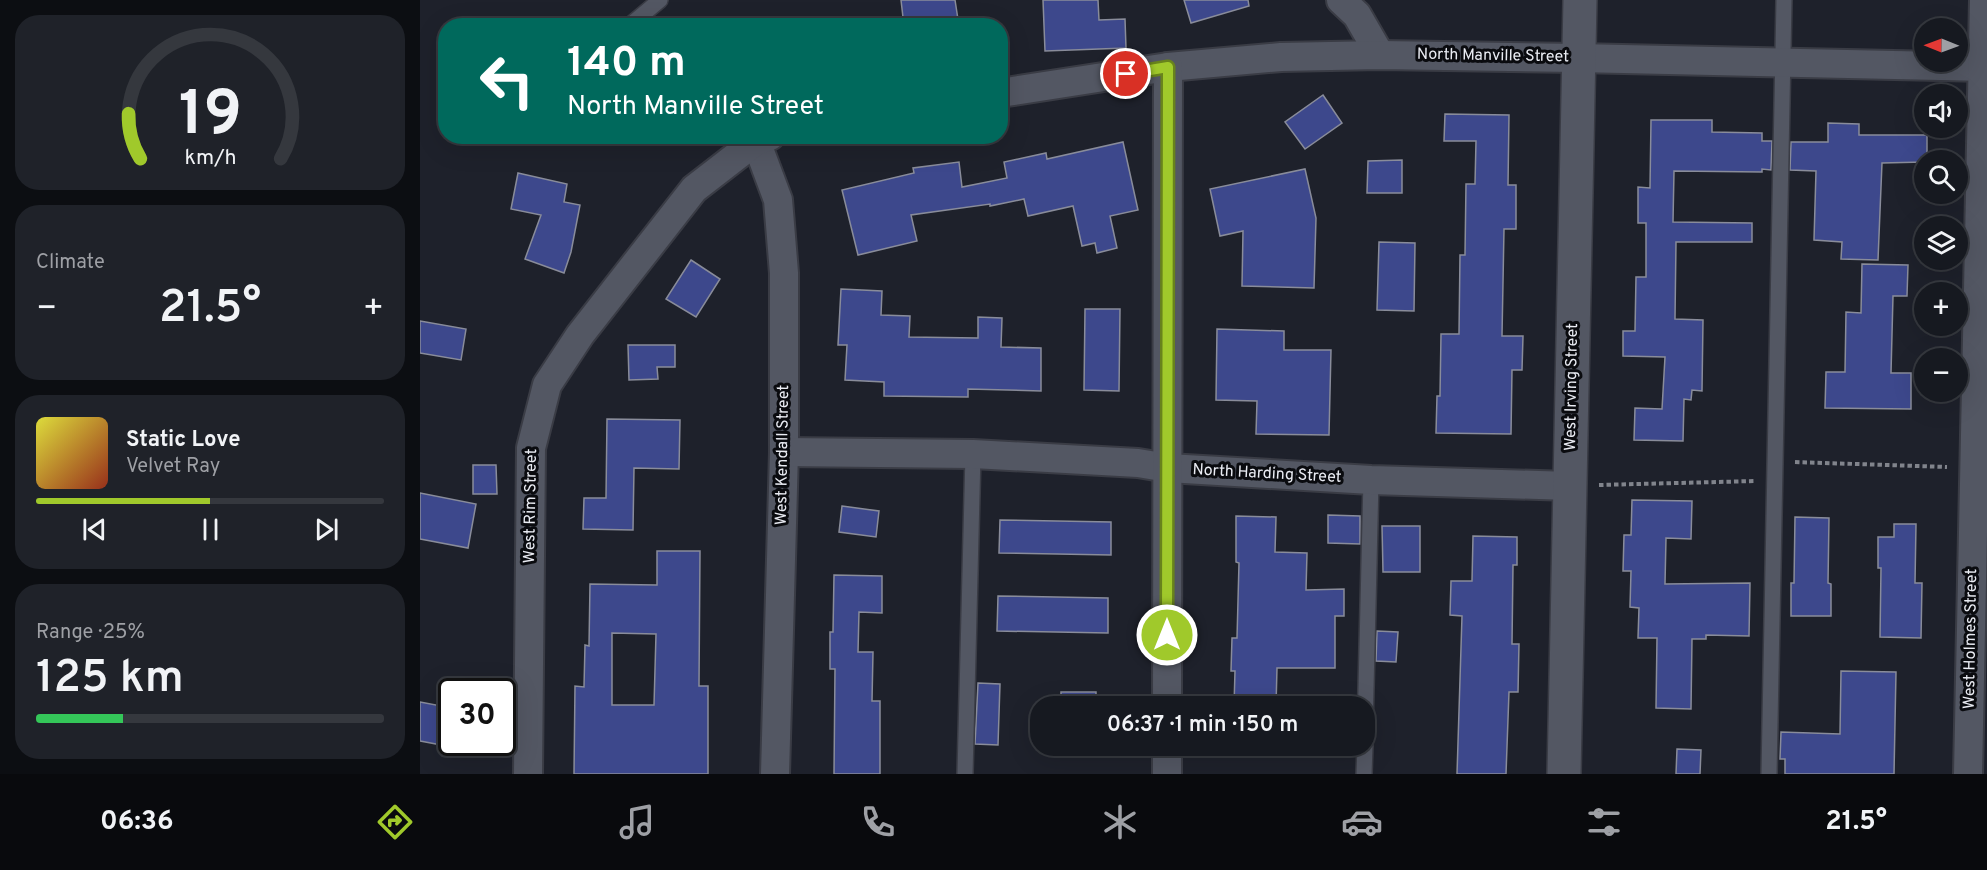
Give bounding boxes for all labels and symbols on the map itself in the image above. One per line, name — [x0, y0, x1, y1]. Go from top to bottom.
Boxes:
north arrow — [1914, 18, 1968, 72]
street label: North Manville Street — [1417, 45, 1569, 67]
pin — [1100, 48, 1151, 99]
street label: West Irving Street — [1561, 323, 1583, 451]
street label: West Kendall Street — [772, 385, 794, 525]
street label: West Rim Street — [520, 448, 542, 564]
street label: North Harding Street — [1192, 460, 1342, 488]
street label: West Holmes Street — [1960, 569, 1982, 709]
position arrow — [1135, 603, 1199, 667]
speed limit sign: 30 — [438, 678, 516, 756]

